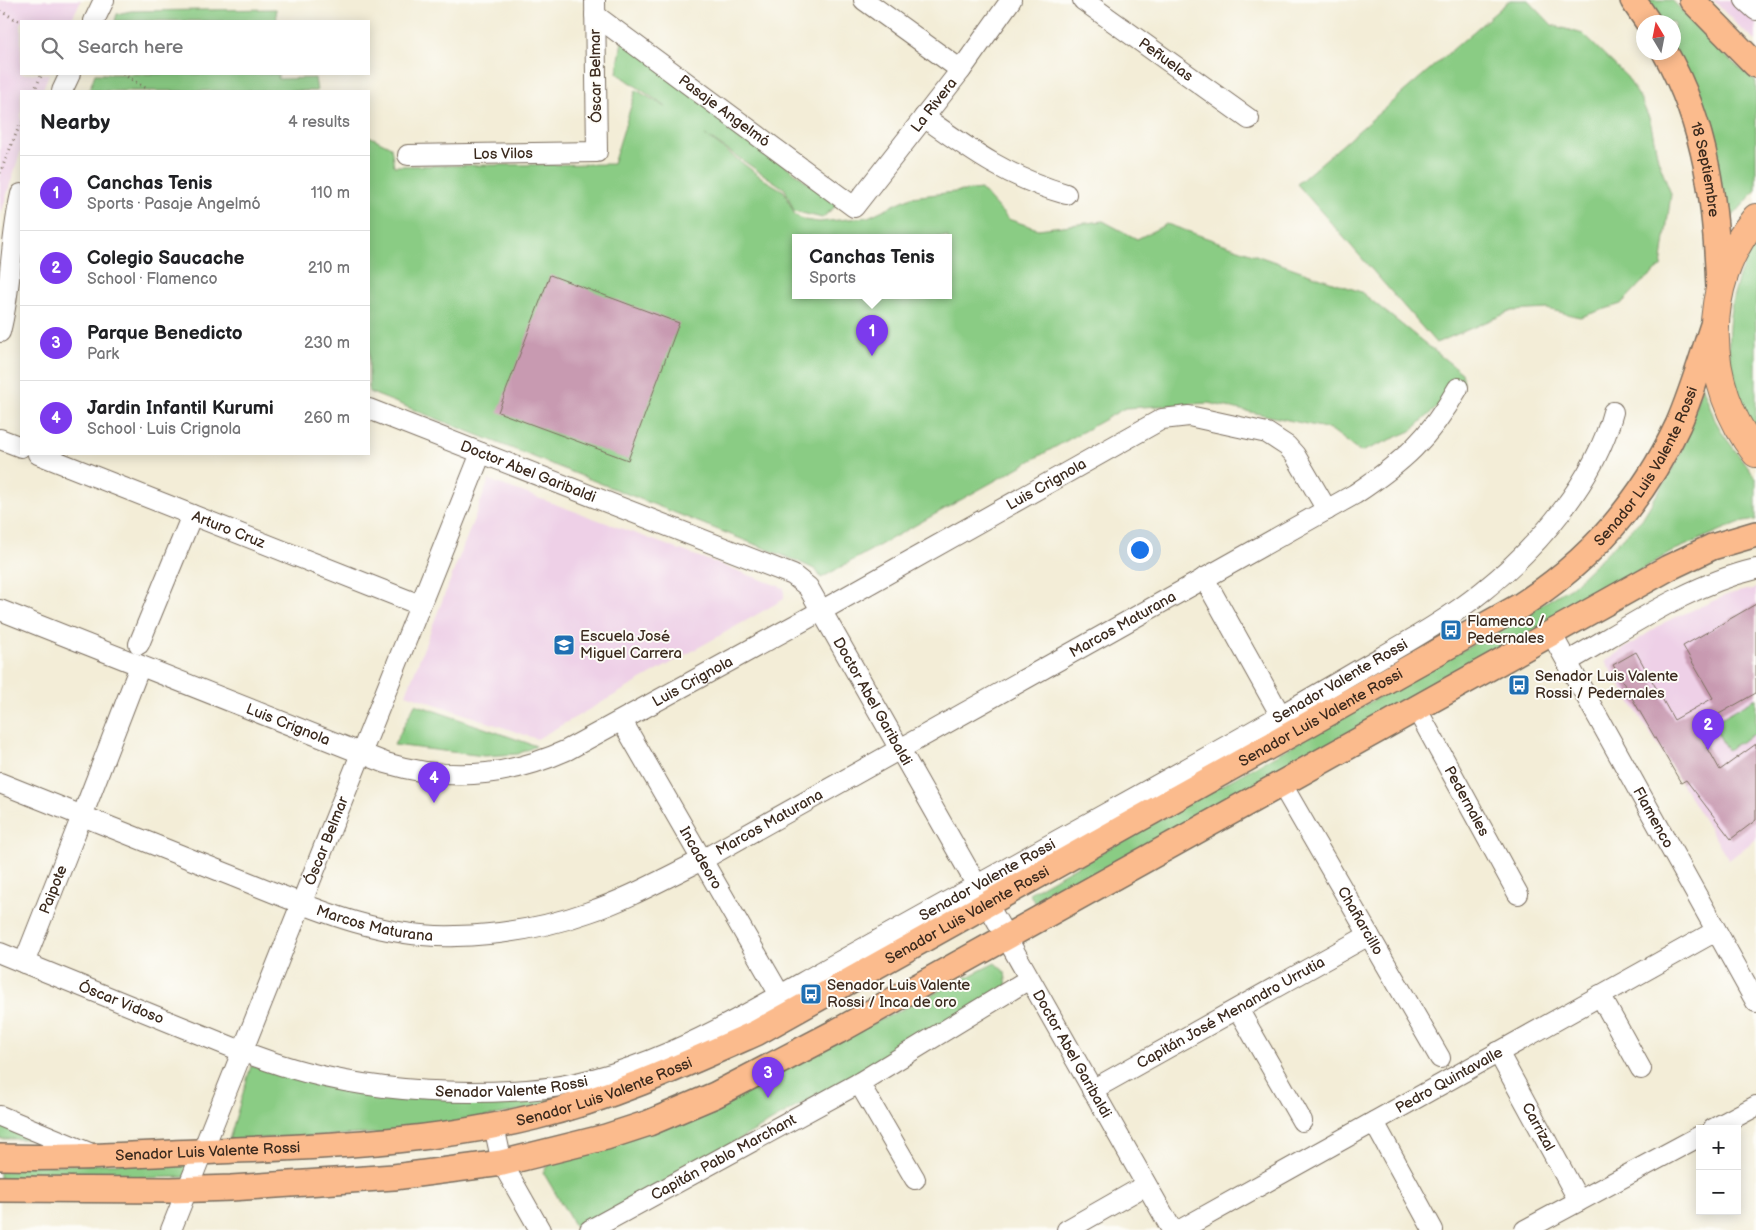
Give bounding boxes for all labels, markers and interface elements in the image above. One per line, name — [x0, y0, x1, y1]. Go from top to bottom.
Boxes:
north arrow — [1636, 15, 1681, 60]
search box — [20, 20, 370, 75]
street label: Óscar Belmar — [586, 28, 606, 123]
street label: Peñuelas — [1135, 33, 1197, 86]
icon: search — [38, 34, 66, 62]
text: Search here — [78, 36, 183, 59]
street label: Pasaje Angelmó — [675, 71, 774, 151]
street label: La Rivera — [907, 74, 961, 136]
text: Nearby — [40, 110, 110, 135]
text: 4 results — [288, 113, 350, 132]
street label: 18 Septiembre — [1686, 119, 1724, 218]
street label: Los Vilos — [473, 144, 534, 163]
text: Canchas Tenis — [87, 172, 212, 195]
text: 1 — [53, 184, 59, 203]
text: 110 m — [311, 184, 350, 203]
text: Sports · Pasaje Angelmó — [87, 195, 261, 214]
popup — [792, 234, 952, 299]
text: Canchas Tenis — [809, 246, 935, 269]
text: Colegio Saucache — [87, 247, 245, 270]
text: 2 — [51, 259, 61, 278]
text: 210 m — [308, 259, 350, 278]
text: Sports — [809, 269, 856, 288]
text: School · Flamenco — [87, 270, 218, 289]
pin: 1 — [856, 315, 888, 356]
text: Parque Benedicto — [87, 322, 243, 345]
text: 3 — [51, 334, 61, 353]
text: 230 m — [304, 334, 350, 353]
text: Park — [87, 345, 119, 364]
street label: Senador Luis Valente Rossi — [1590, 384, 1702, 550]
text: Jardin Infantil Kurumi — [87, 397, 274, 420]
text: 4 — [51, 409, 61, 428]
text: 260 m — [304, 409, 350, 428]
text: School · Luis Crignola — [87, 420, 241, 439]
street label: Doctor Abel Garibaldi — [458, 436, 599, 507]
street label: Luis Crignola — [1003, 454, 1090, 514]
street label: Arturo Cruz — [189, 506, 269, 553]
your location — [1127, 537, 1153, 563]
street label: Marcos Maturana — [1066, 587, 1179, 662]
place label: Flamenco / Pedernales — [1467, 612, 1545, 648]
bus stop icon: Flamenco / Pedernales — [1439, 618, 1463, 642]
place label: Escuela José Miguel Carrera — [580, 627, 682, 663]
school or university icon: Escuela José Miguel Carrera — [552, 633, 576, 657]
street label: Doctor Abel Garibaldi — [829, 634, 917, 769]
street label: Senador Valente Rossi — [1269, 634, 1411, 728]
street label: Luis Crignola — [649, 652, 736, 711]
street label: Senador Luis Valente Rossi — [1235, 664, 1406, 771]
place label: Senador Luis Valente Rossi / Pedernales — [1535, 667, 1678, 703]
bus stop icon: Senador Luis Valente Rossi / Pedernales — [1507, 673, 1531, 697]
street label: Luis Crignola — [243, 699, 333, 749]
pin: 2 — [1692, 709, 1724, 750]
pin: 4 — [418, 762, 450, 803]
street label: Pedernales — [1440, 763, 1494, 840]
street label: Flamenco — [1629, 784, 1678, 851]
street label: Marcos Maturana — [713, 785, 826, 860]
street label: Óscar Belmar — [300, 793, 353, 888]
street label: Incadeoro — [675, 823, 726, 893]
street label: Senador Valente Rossi — [916, 834, 1059, 925]
street label: Paipote — [35, 862, 71, 917]
street label: Senador Luis Valente Rossi — [882, 862, 1052, 968]
street label: Chañarcillo — [1333, 883, 1388, 958]
street label: Marcos Maturana — [314, 900, 434, 945]
street label: Capitán José Menandro Urrutia — [1133, 952, 1328, 1073]
place label: Senador Luis Valente Rossi / Inca de oro — [827, 976, 970, 1012]
street label: Óscar Vidoso — [76, 977, 167, 1028]
bus stop icon: Senador Luis Valente Rossi / Inca de oro — [799, 982, 823, 1006]
street label: Doctor Abel Garibaldi — [1028, 986, 1116, 1121]
street label: Pedro Quintavalle — [1392, 1042, 1506, 1117]
street label: Senador Luis Valente Rossi — [514, 1053, 695, 1130]
pin: 3 — [752, 1057, 784, 1098]
street label: Senador Valente Rossi — [435, 1071, 590, 1101]
street label: Carrizal — [1518, 1099, 1559, 1154]
street label: Capitán Pablo Marchant — [647, 1110, 800, 1204]
map controls — [1696, 1125, 1741, 1215]
button: + — [1696, 1125, 1741, 1170]
street label: Senador Luis Valente Rossi — [115, 1138, 301, 1165]
button: − — [1696, 1170, 1741, 1215]

